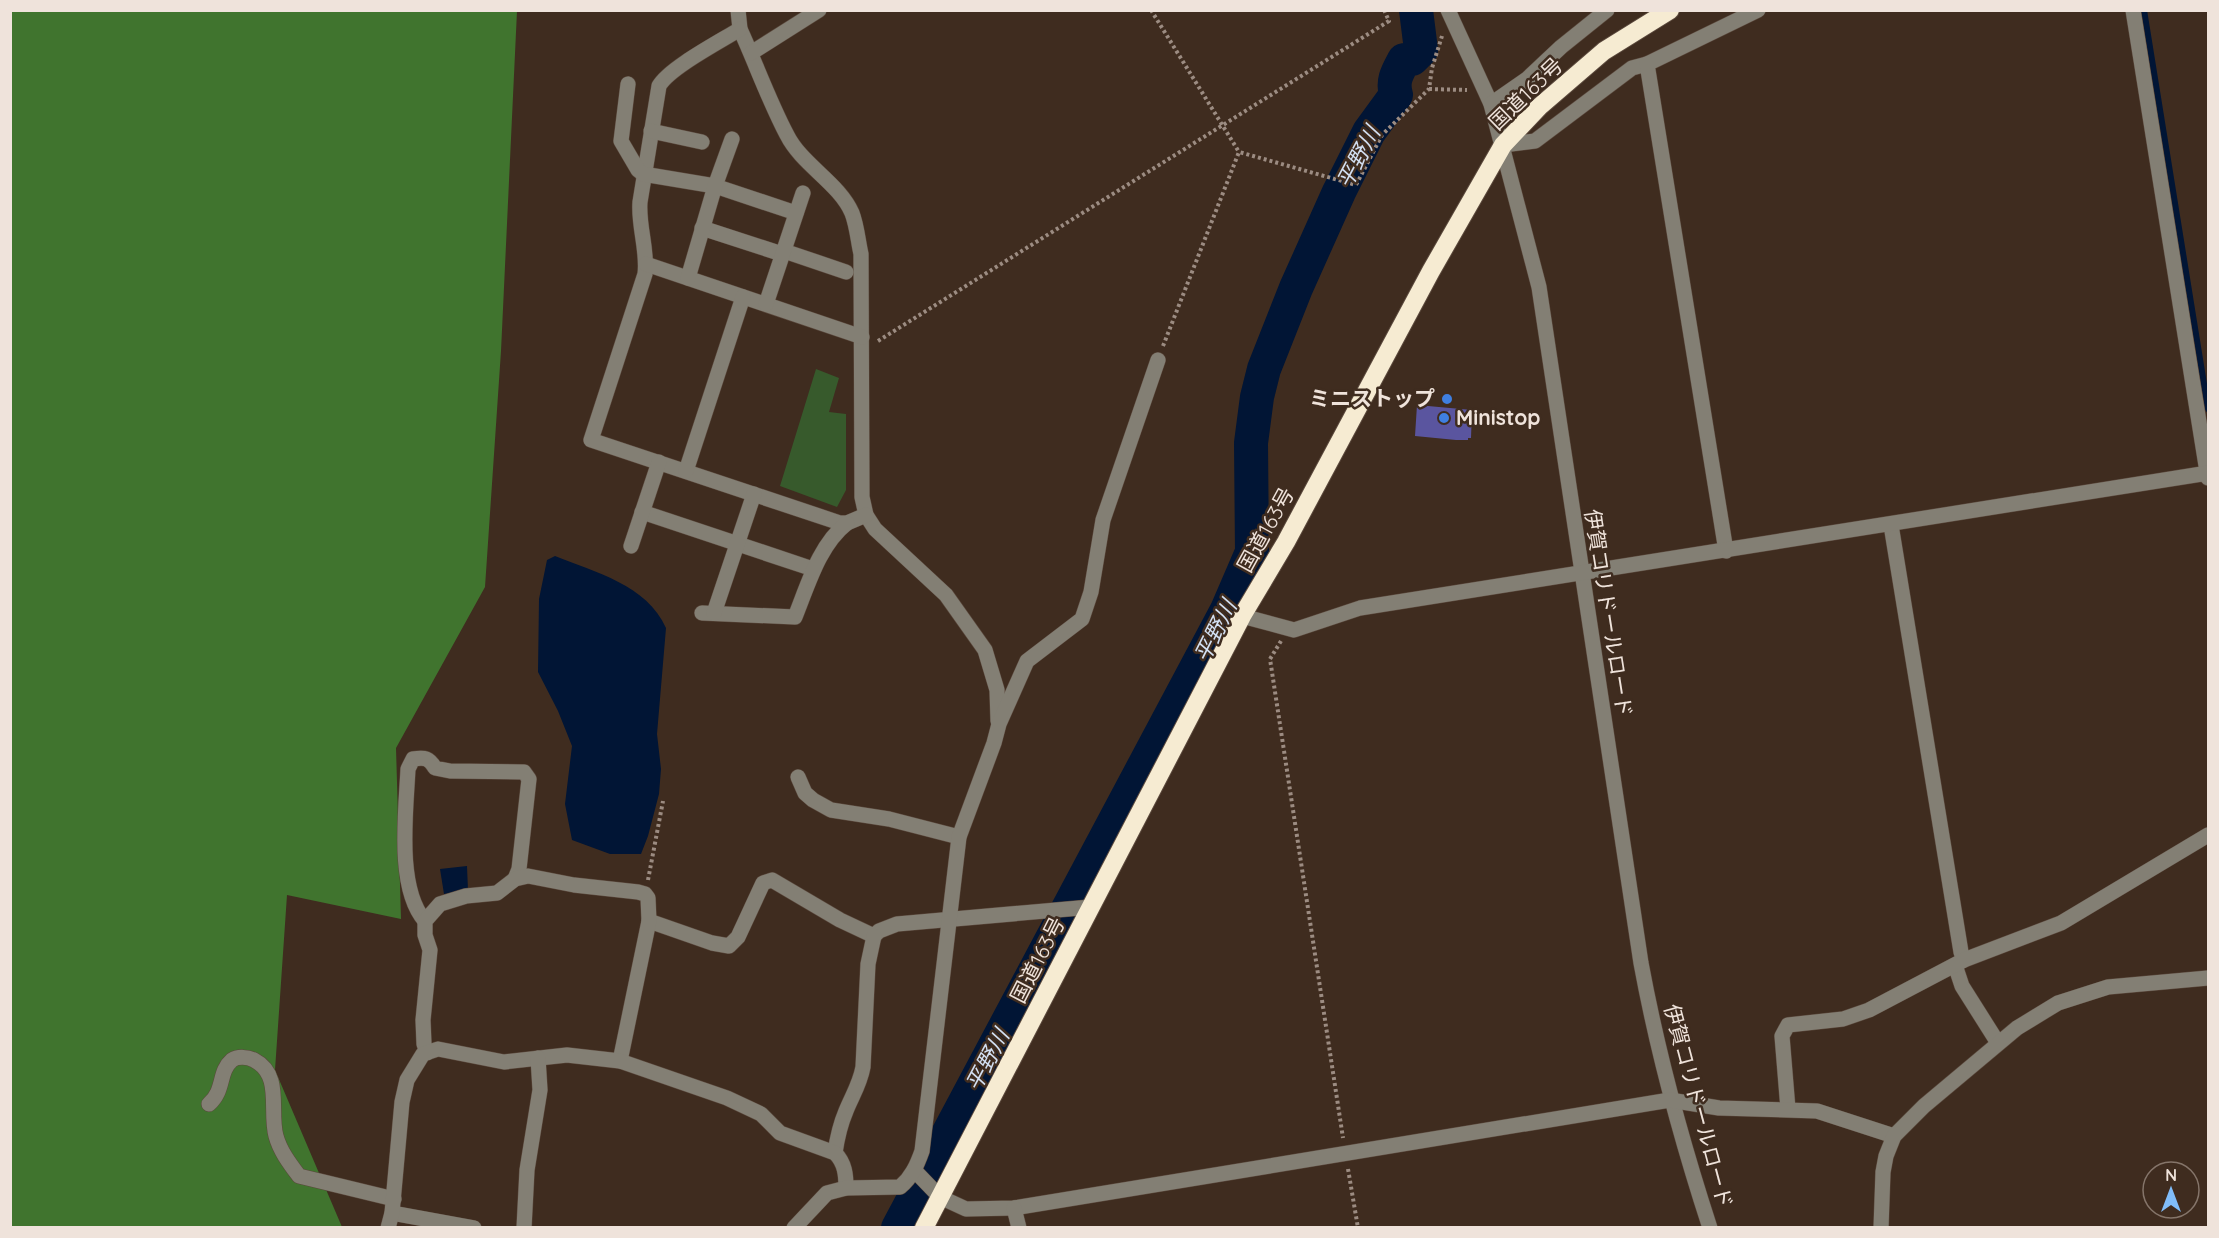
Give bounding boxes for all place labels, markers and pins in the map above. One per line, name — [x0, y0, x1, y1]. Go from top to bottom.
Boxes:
place label: ミニストップ — [1309, 385, 1435, 411]
marker: ミニストップ — [1440, 392, 1454, 406]
place label: Ministop — [1456, 404, 1541, 430]
marker: Ministop — [1437, 411, 1451, 425]

